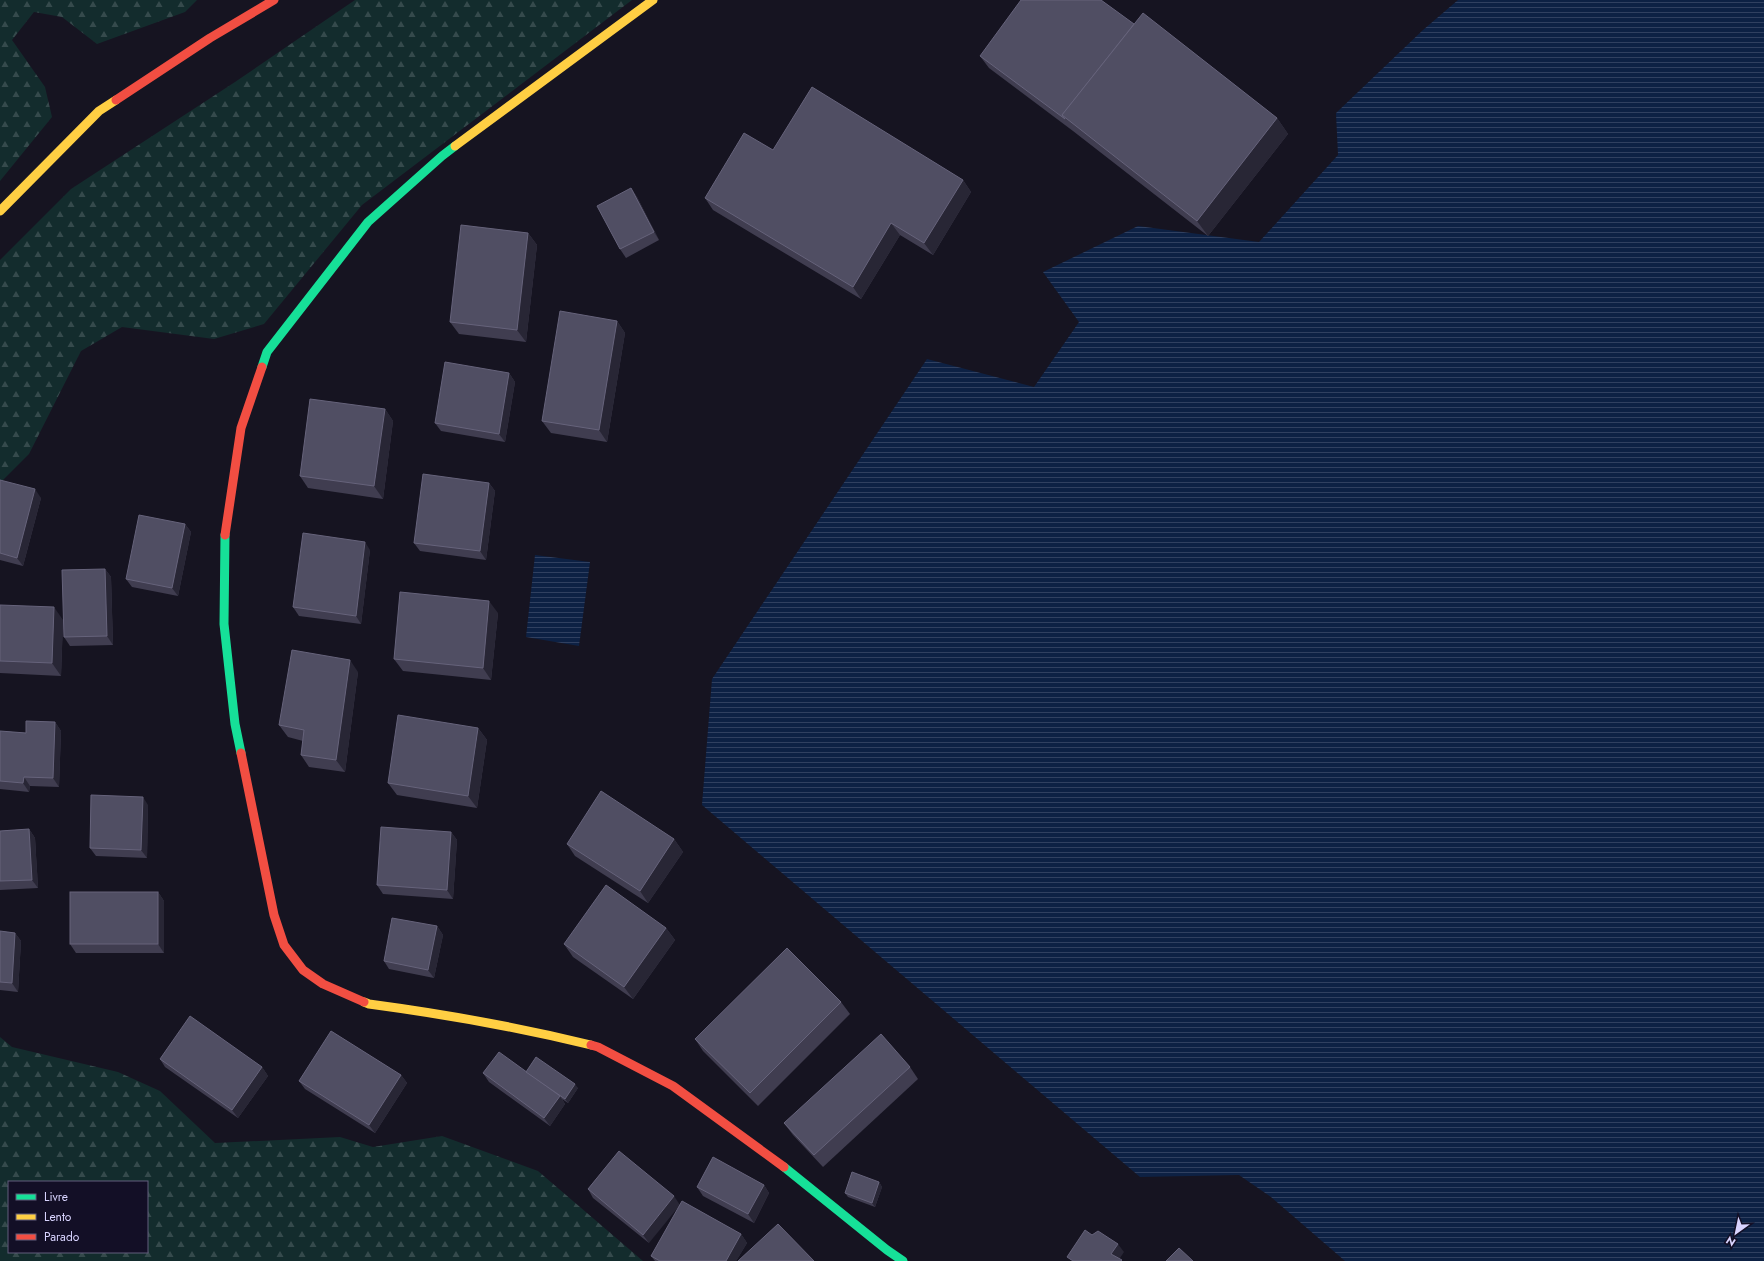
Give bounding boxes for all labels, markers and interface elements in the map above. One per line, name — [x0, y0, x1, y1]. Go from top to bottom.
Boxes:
legend — [8, 1181, 148, 1253]
text: Livre — [44, 1188, 68, 1206]
text: Lento — [44, 1208, 72, 1226]
north arrow — [1716, 1213, 1756, 1253]
text: Parado — [44, 1228, 80, 1246]
text: N — [1723, 1232, 1739, 1250]

